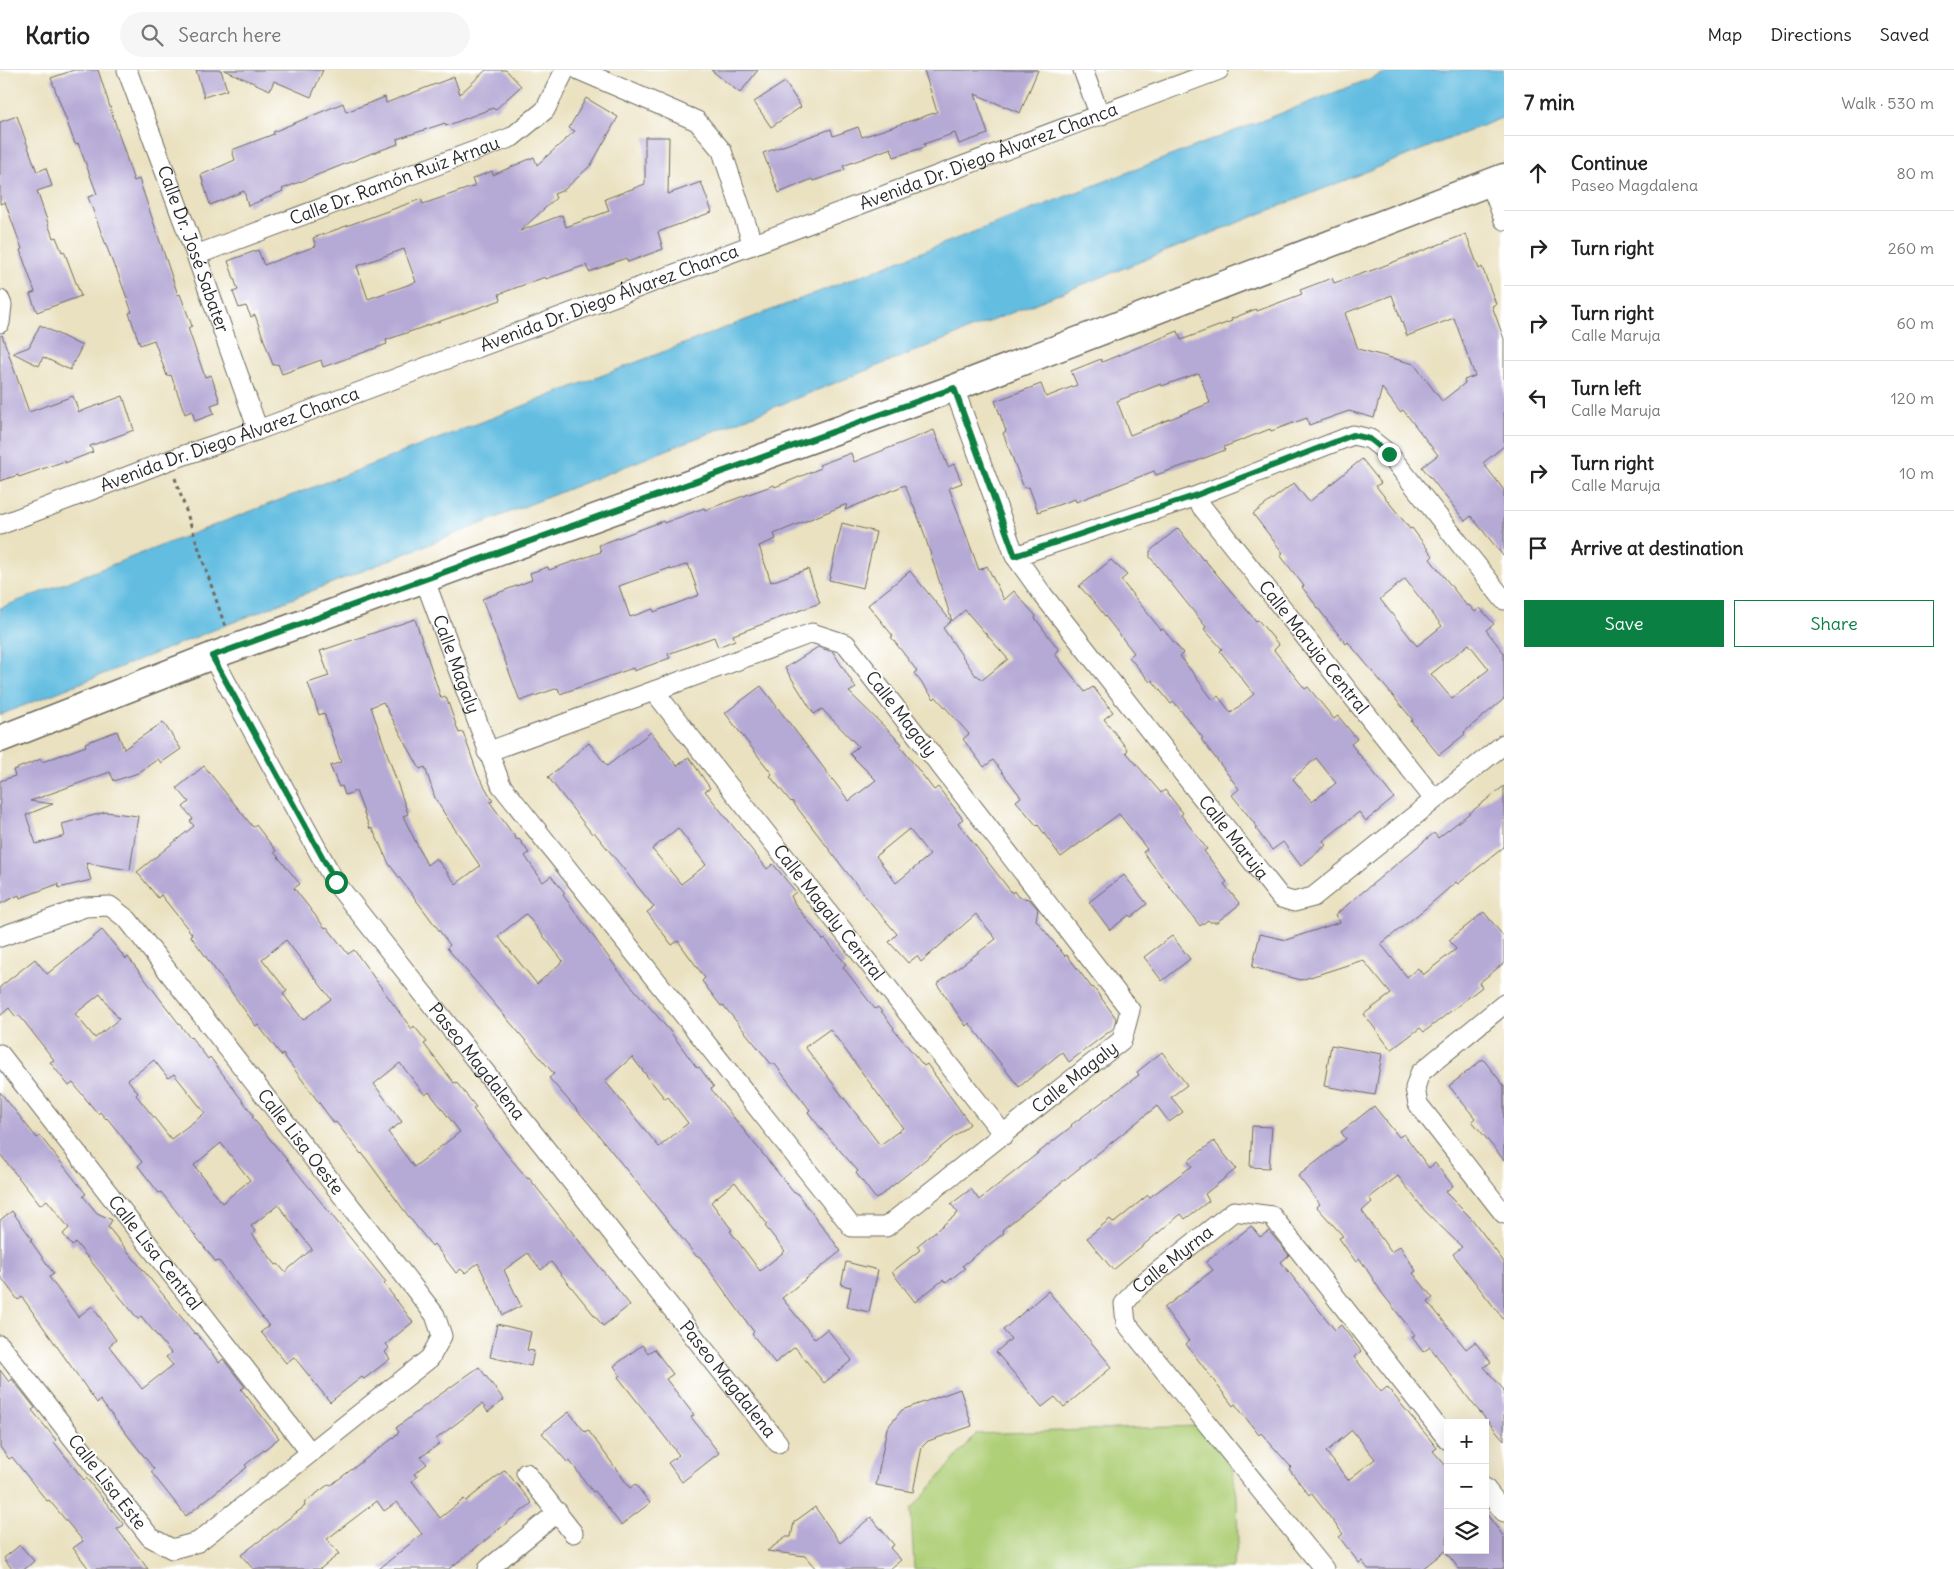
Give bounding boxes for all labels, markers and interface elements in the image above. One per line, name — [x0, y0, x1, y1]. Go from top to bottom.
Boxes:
search box — [120, 12, 470, 57]
text: Kartio — [25, 20, 90, 50]
icon: search — [138, 21, 166, 49]
text: Search here — [178, 23, 281, 47]
text: Map — [1707, 23, 1742, 46]
text: Directions — [1770, 23, 1852, 46]
text: Saved — [1880, 23, 1929, 46]
text: 7 min — [1524, 89, 1575, 116]
text: Walk · 530 m — [1841, 93, 1934, 113]
street label: Avenida Dr. Diego Álvarez Chanca — [856, 97, 1121, 215]
street label: Calle Dr. Ramón Ruiz Arnau — [286, 131, 503, 230]
text: Continue — [1571, 151, 1648, 175]
icon: ahead — [1524, 159, 1552, 187]
street label: Calle Dr. José Sabater — [153, 162, 235, 336]
text: 80 m — [1896, 163, 1934, 183]
text: Paseo Magdalena — [1571, 175, 1698, 195]
icon: right — [1524, 234, 1552, 262]
text: Turn right — [1571, 236, 1654, 260]
text: 260 m — [1888, 238, 1934, 258]
street label: Avenida Dr. Diego Álvarez Chanca — [477, 239, 741, 357]
text: Turn right — [1571, 301, 1654, 325]
icon: right — [1524, 309, 1552, 337]
text: 60 m — [1896, 313, 1934, 333]
text: Calle Maruja — [1571, 325, 1661, 345]
text: Turn left — [1571, 376, 1641, 400]
street label: Avenida Dr. Diego Álvarez Chanca — [97, 381, 362, 497]
icon: left — [1524, 384, 1552, 412]
text: 120 m — [1891, 388, 1934, 408]
text: Calle Maruja — [1571, 400, 1661, 420]
route end — [1378, 443, 1401, 466]
text: Turn right — [1571, 451, 1654, 475]
icon: right — [1524, 459, 1552, 487]
text: 10 m — [1899, 463, 1934, 483]
text: Calle Maruja — [1571, 475, 1661, 495]
icon: arrive — [1524, 534, 1552, 562]
text: Arrive at destination — [1571, 536, 1744, 560]
street label: Calle Maruja Central — [1254, 576, 1374, 718]
button: Save — [1524, 600, 1724, 647]
button: Share — [1734, 600, 1934, 647]
street label: Calle Magaly — [428, 612, 485, 717]
street label: Calle Magaly — [861, 666, 942, 761]
street label: Calle Maruja — [1194, 790, 1274, 884]
street label: Calle Magaly Central — [768, 840, 890, 985]
route start — [325, 871, 348, 894]
street label: Paseo Magdalena — [424, 998, 530, 1124]
street label: Calle Magaly — [1027, 1036, 1122, 1118]
street label: Calle Lisa Oeste — [252, 1084, 349, 1199]
street label: Calle Lisa Central — [103, 1190, 207, 1315]
street label: Calle Myrna — [1127, 1220, 1217, 1298]
street label: Paseo Magdalena — [675, 1316, 781, 1442]
map controls — [1444, 1419, 1489, 1554]
button: + — [1444, 1419, 1489, 1464]
street label: Calle Lisa Este — [63, 1429, 152, 1534]
button: − — [1444, 1464, 1489, 1509]
button: layers — [1444, 1509, 1489, 1554]

